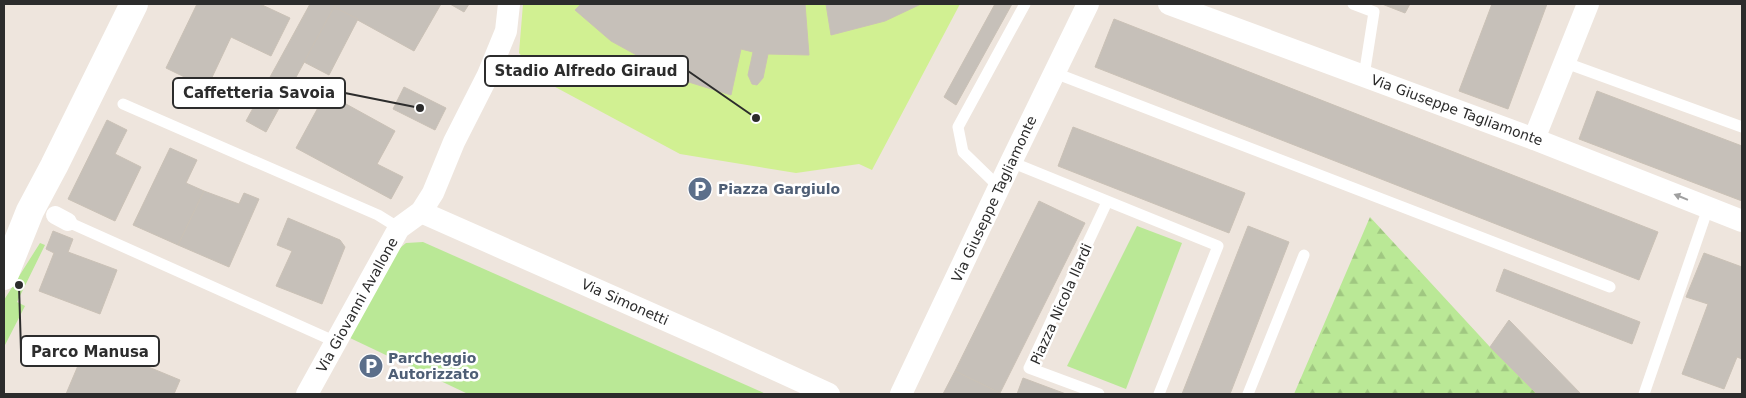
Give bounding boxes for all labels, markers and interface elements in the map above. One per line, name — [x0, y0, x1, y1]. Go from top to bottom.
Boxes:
callout: Stadio Alfredo Giraud — [485, 56, 688, 86]
text: Stadio Alfredo Giraud — [494, 62, 678, 80]
street label: Via Giuseppe Tagliamonte — [1369, 71, 1545, 149]
callout: Caffetteria Savoia — [173, 78, 345, 108]
text: Caffetteria Savoia — [183, 84, 335, 102]
street label: Via Giuseppe Tagliamonte — [948, 113, 1040, 285]
parking icon: Piazza Gargiulo — [687, 176, 713, 202]
place label: Piazza Gargiulo — [718, 181, 841, 197]
one-way arrow — [1673, 193, 1688, 200]
street label: Via Giovanni Avallone — [313, 235, 401, 375]
street label: Piazza Nicola Ilardi — [1027, 241, 1095, 367]
street label: Via Simonetti — [579, 276, 671, 328]
callout: Parco Manusa — [21, 336, 159, 366]
text: Parco Manusa — [31, 343, 149, 361]
place label: Parcheggio Autorizzato — [388, 350, 479, 382]
parking icon: Parcheggio Autorizzato — [358, 353, 384, 379]

